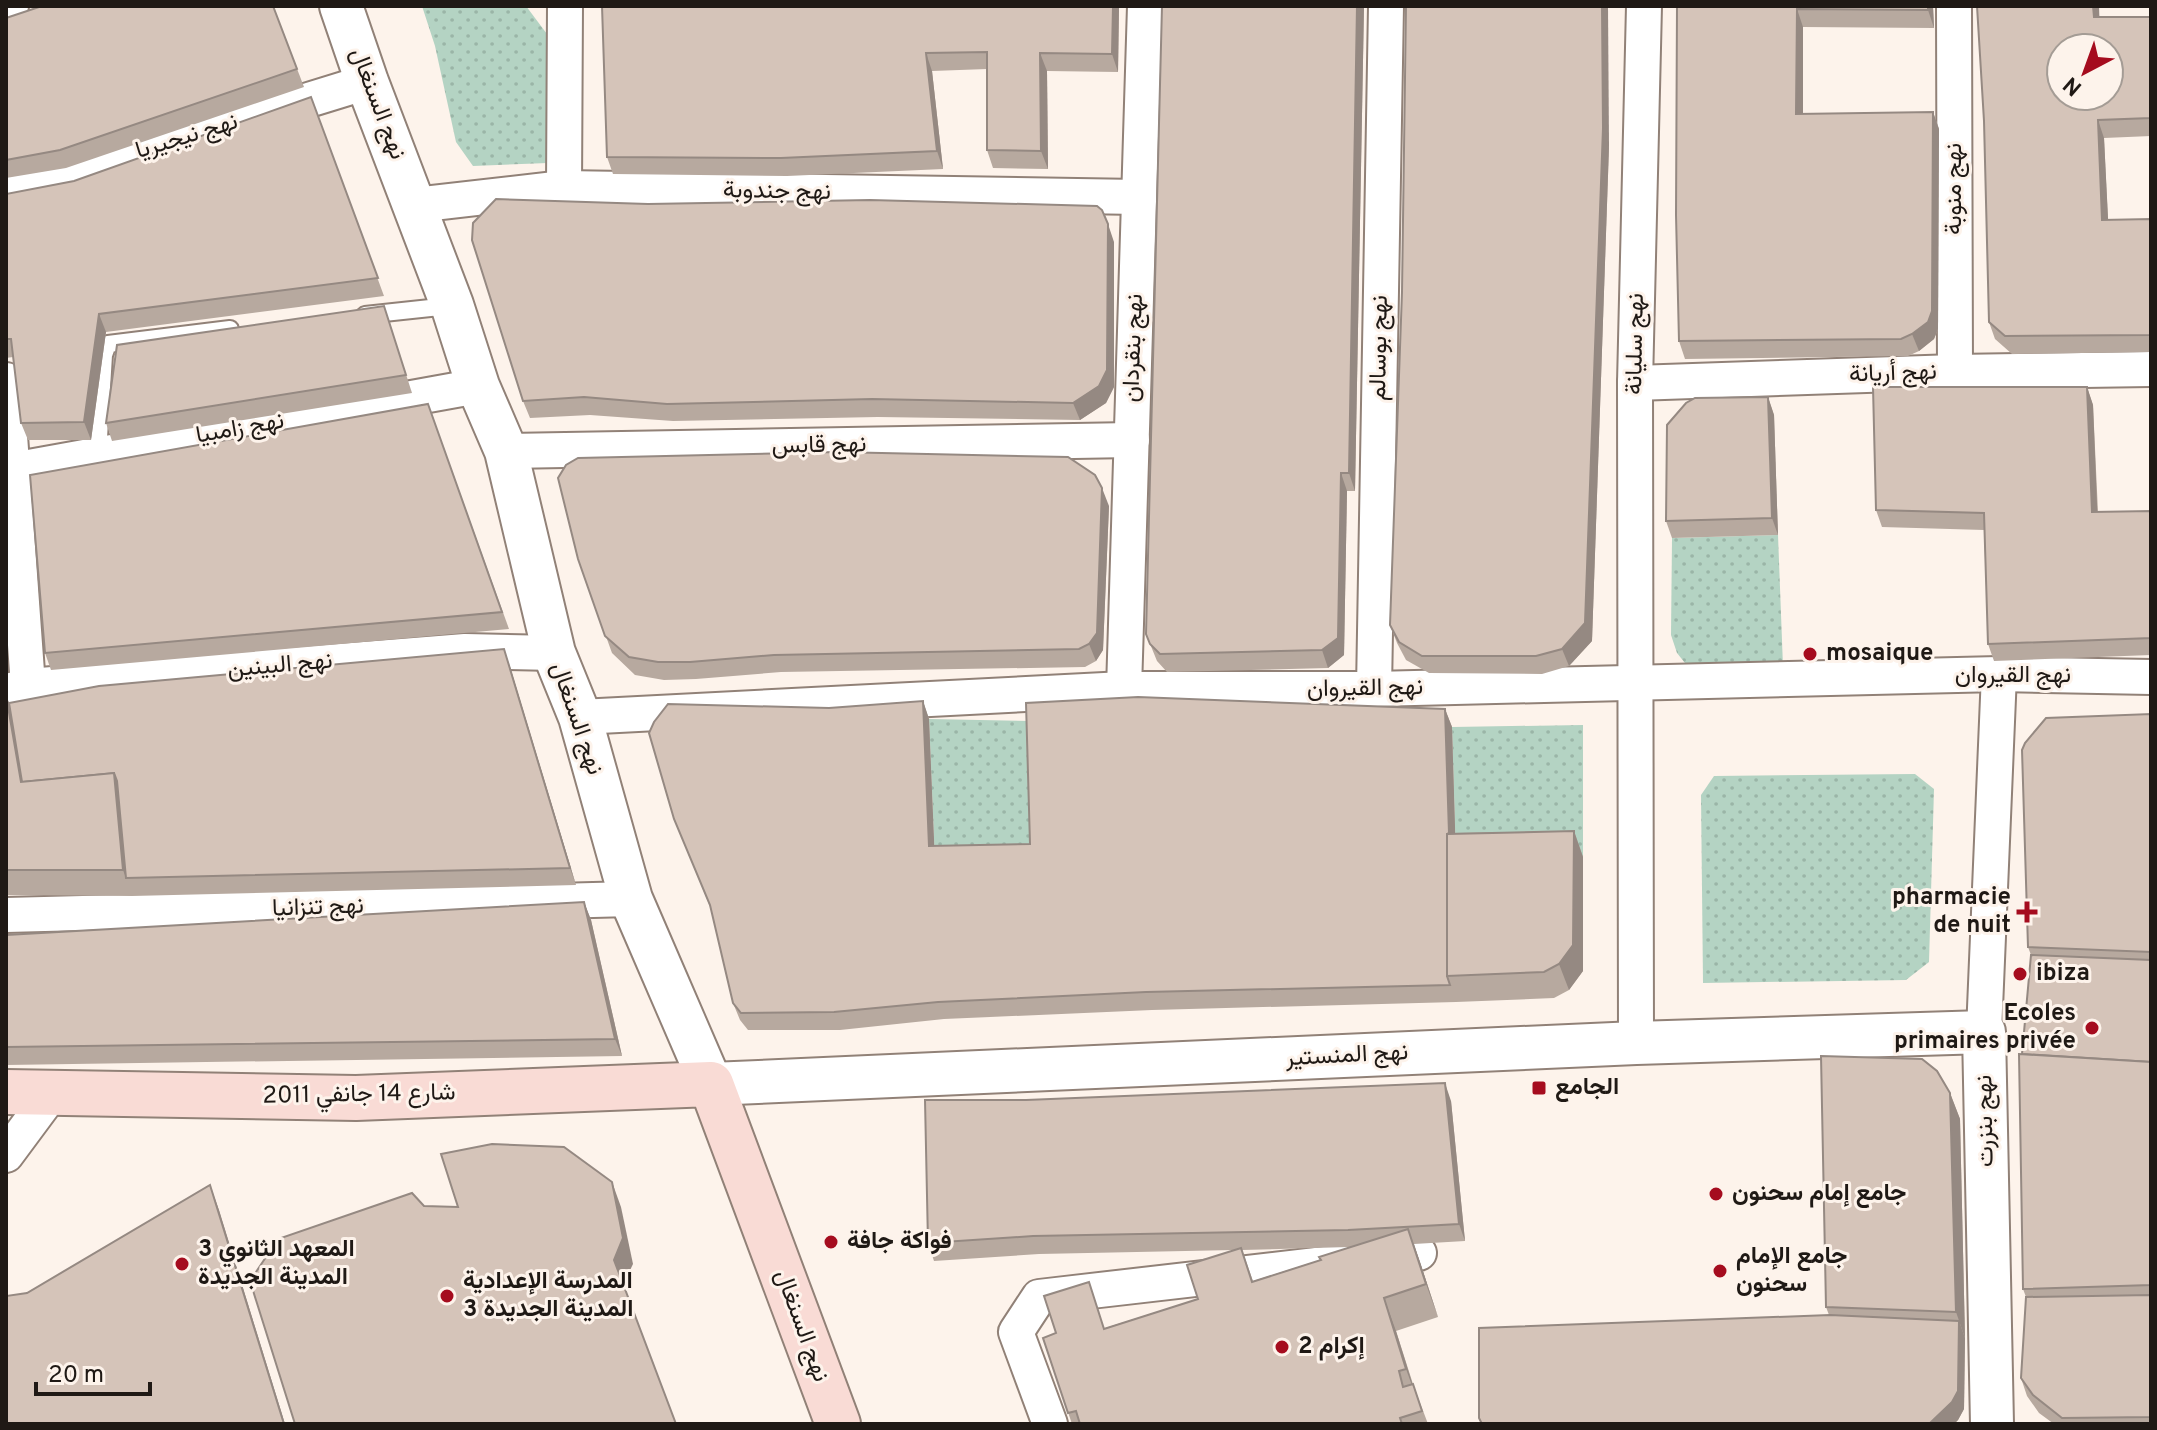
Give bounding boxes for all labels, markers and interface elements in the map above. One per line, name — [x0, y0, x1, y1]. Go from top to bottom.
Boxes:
north arrow — [2045, 32, 2125, 112]
street label: نهج السنغال — [342, 44, 412, 164]
text: N — [2059, 70, 2088, 101]
street label: نهج نيجيريا — [132, 107, 242, 167]
street label: نهج منوبة — [1940, 143, 1970, 235]
street label: نهج جندوبة — [723, 176, 831, 208]
street label: نهج بنقردان — [1117, 293, 1151, 403]
street label: نهج سليانة — [1620, 293, 1652, 395]
street label: نهج بوسالم — [1364, 295, 1396, 401]
street label: نهج أريانة — [1849, 356, 1937, 391]
street label: نهج زامبيا — [193, 406, 287, 452]
street label: نهج قابس — [771, 430, 867, 462]
place label: mosaique — [1826, 639, 1933, 669]
marker: mosaique — [1801, 645, 1819, 663]
street label: نهج البينين — [226, 646, 334, 686]
street label: نهج السنغال — [543, 659, 609, 779]
street label: نهج القيروان — [1955, 661, 2071, 691]
street label: نهج القيروان — [1307, 673, 1423, 705]
place label: pharmacie de nuit — [1892, 883, 2011, 941]
street label: نهج تنزانيا — [271, 891, 365, 925]
marker: pharmacie de nuit — [2018, 903, 2036, 921]
place label: ibiza — [2036, 959, 2090, 989]
marker: ibiza — [2011, 965, 2029, 983]
place label: Ecoles primaires privée — [1894, 999, 2076, 1057]
marker: Ecoles primaires privée — [2083, 1019, 2101, 1037]
street label: نهج المنستير — [1284, 1038, 1409, 1074]
place label: الجامع — [1555, 1073, 1619, 1103]
street label: نهج بنزرت — [1970, 1075, 2002, 1167]
street label: شارع 14 جانفي 2011 — [262, 1078, 456, 1114]
marker: الجامع — [1530, 1079, 1548, 1097]
place label: جامع إمام سحنون — [1732, 1179, 1906, 1209]
marker: جامع إمام سحنون — [1707, 1185, 1725, 1203]
place label: فواكة جافة — [847, 1227, 952, 1257]
marker: فواكة جافة — [822, 1233, 840, 1251]
place label: 3 المعهد الثانوي المدينة الجديدة — [198, 1235, 355, 1293]
place label: جامع الإمام سحنون — [1736, 1242, 1847, 1300]
marker: 3 المعهد الثانوي المدينة الجديدة — [173, 1255, 191, 1273]
marker: جامع الإمام سحنون — [1711, 1262, 1729, 1280]
street label: نهج السنغال — [767, 1266, 835, 1386]
place label: المدرسة الإعدادية المدينة الجديدة 3 — [463, 1267, 633, 1325]
marker: المدرسة الإعدادية المدينة الجديدة 3 — [438, 1287, 456, 1305]
place label: إكرام 2 — [1298, 1332, 1365, 1362]
marker: إكرام 2 — [1273, 1338, 1291, 1356]
scale bar — [36, 1346, 150, 1396]
text: 20 m — [48, 1361, 104, 1391]

